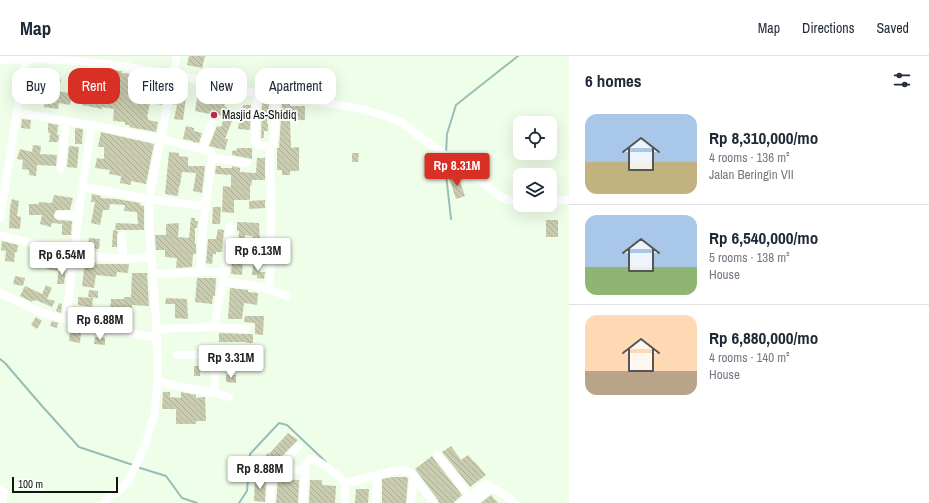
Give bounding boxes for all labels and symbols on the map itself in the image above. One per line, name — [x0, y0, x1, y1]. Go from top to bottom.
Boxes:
place label: Masjid As-Shidiq — [222, 107, 296, 123]
marker: Masjid As-Shidiq — [209, 110, 219, 120]
pin: Rp 8.31M — [416, 153, 498, 187]
pin: Rp 6.13M — [217, 238, 299, 272]
pin: Rp 6.54M — [21, 242, 103, 276]
pin: Rp 6.88M — [59, 307, 141, 341]
pin: Rp 3.31M — [190, 345, 272, 379]
pin: Rp 8.88M — [219, 456, 301, 490]
scale bar — [12, 475, 118, 494]

